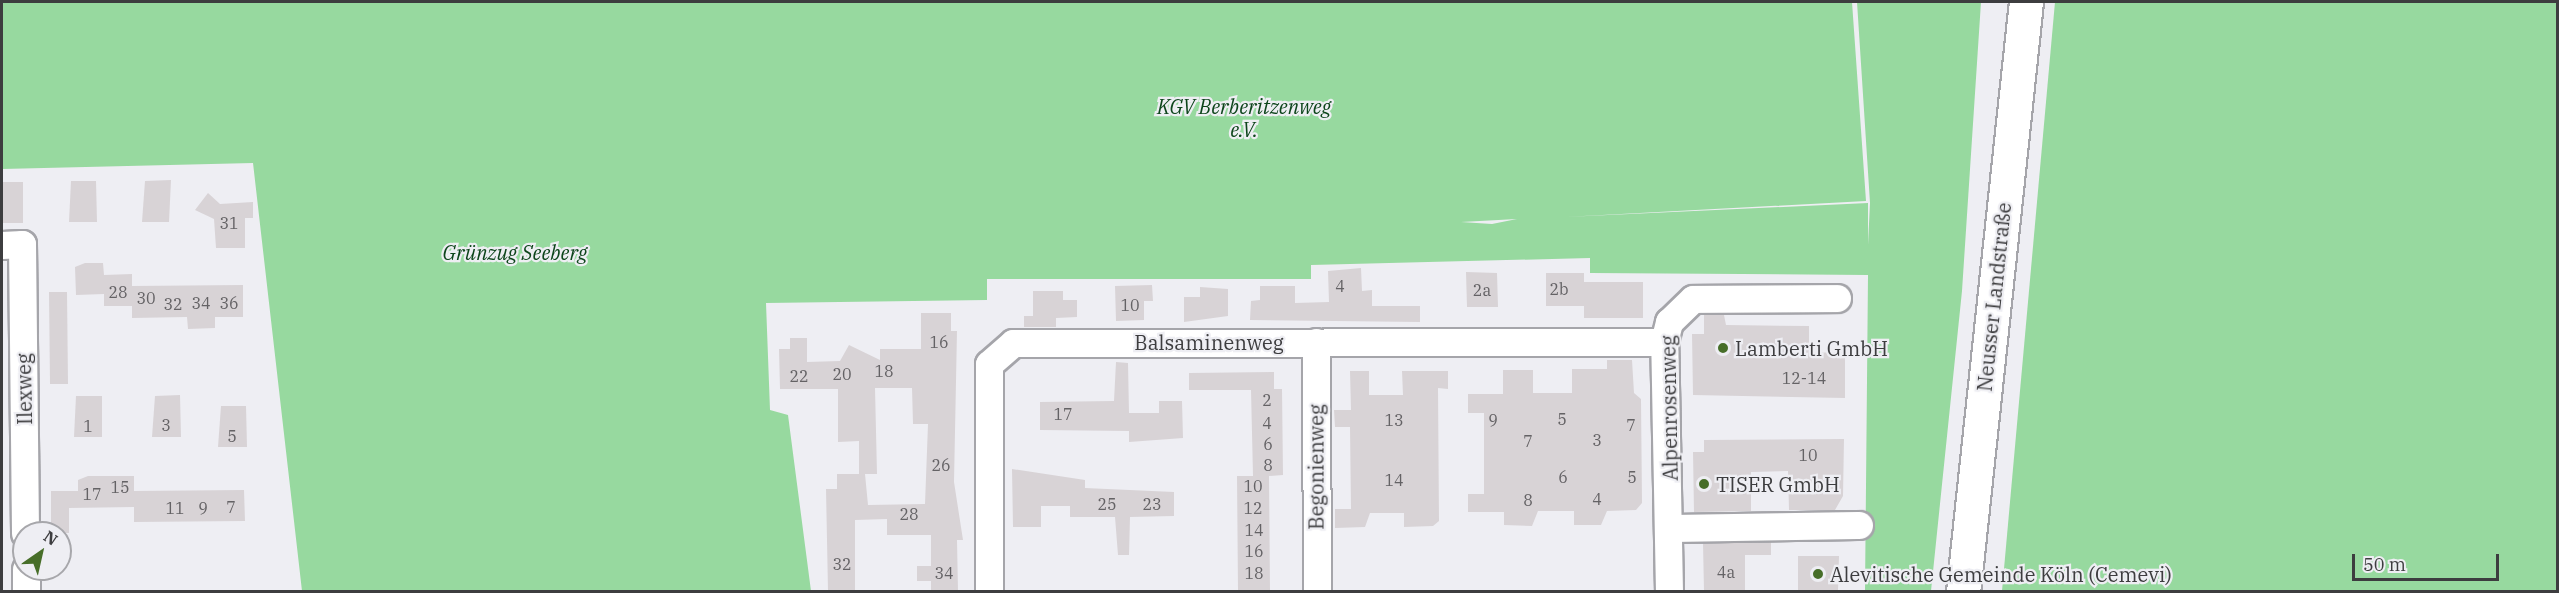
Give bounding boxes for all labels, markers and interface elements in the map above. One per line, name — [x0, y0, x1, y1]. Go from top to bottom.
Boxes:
park label: KGV Berberitzenweg e.V. — [1157, 94, 1331, 141]
street label: Neusser Landstraße — [1972, 201, 2016, 393]
house number: 31 — [219, 213, 239, 233]
park label: Grünzug Seeberg — [443, 240, 587, 264]
house number: 4 — [1335, 276, 1345, 296]
house number: 2b — [1549, 279, 1569, 299]
house number: 2a — [1473, 280, 1491, 300]
house number: 28 — [108, 282, 128, 302]
house number: 30 — [136, 288, 156, 308]
house number: 34 — [191, 293, 211, 313]
house number: 36 — [219, 293, 239, 313]
house number: 32 — [163, 294, 183, 314]
house number: 10 — [1120, 295, 1140, 315]
street label: Balsaminenweg — [1134, 330, 1284, 354]
house number: 16 — [929, 332, 949, 352]
street label: Alpenrosenweg — [1656, 335, 1682, 481]
place label: Lamberti GmbH — [1735, 336, 1888, 360]
marker: Lamberti GmbH — [1716, 341, 1730, 355]
street label: Ilexweg — [11, 353, 37, 425]
house number: 18 — [874, 361, 894, 381]
house number: 20 — [832, 364, 852, 384]
house number: 22 — [789, 366, 809, 386]
house number: 12-14 — [1782, 368, 1826, 388]
house number: 2 — [1262, 390, 1272, 410]
house number: 17 — [1053, 404, 1073, 424]
street label: Begonienweg — [1304, 404, 1328, 530]
house number: 5 — [1557, 409, 1567, 429]
house number: 13 — [1384, 410, 1404, 430]
house number: 9 — [1488, 410, 1498, 430]
house number: 4 — [1262, 413, 1272, 433]
house number: 3 — [161, 415, 171, 435]
house number: 7 — [1626, 415, 1636, 435]
house number: 1 — [83, 416, 93, 436]
house number: 5 — [227, 426, 237, 446]
house number: 3 — [1592, 430, 1602, 450]
house number: 7 — [1523, 431, 1533, 451]
house number: 6 — [1263, 434, 1273, 454]
house number: 10 — [1798, 445, 1818, 465]
house number: 26 — [931, 455, 951, 475]
house number: 8 — [1263, 455, 1273, 475]
house number: 6 — [1558, 467, 1568, 487]
house number: 5 — [1627, 467, 1637, 487]
house number: 14 — [1384, 470, 1404, 490]
place label: TISER GmbH — [1716, 472, 1840, 496]
house number: 10 — [1243, 476, 1263, 496]
house number: 15 — [110, 477, 130, 497]
marker: TISER GmbH — [1697, 477, 1711, 491]
house number: 17 — [82, 484, 102, 504]
house number: 4 — [1592, 489, 1602, 509]
house number: 8 — [1523, 490, 1533, 510]
house number: 25 — [1097, 494, 1117, 514]
house number: 23 — [1142, 494, 1162, 514]
house number: 7 — [226, 497, 236, 517]
house number: 11 — [165, 498, 185, 518]
house number: 9 — [198, 498, 208, 518]
house number: 12 — [1243, 498, 1263, 518]
house number: 28 — [899, 504, 919, 524]
house number: 14 — [1244, 520, 1264, 540]
north arrow — [12, 521, 72, 581]
text: N — [40, 526, 62, 550]
house number: 16 — [1244, 541, 1264, 561]
scale bar — [2355, 542, 2502, 580]
text: 50 m — [2363, 553, 2406, 576]
house number: 32 — [832, 554, 852, 574]
house number: 4a — [1717, 562, 1735, 582]
place label: Alevitische Gemeinde Köln (Cemevi) — [1830, 562, 2172, 586]
house number: 34 — [934, 563, 954, 583]
house number: 18 — [1244, 563, 1264, 583]
marker: Alevitische Gemeinde Köln (Cemevi) — [1811, 567, 1825, 581]

